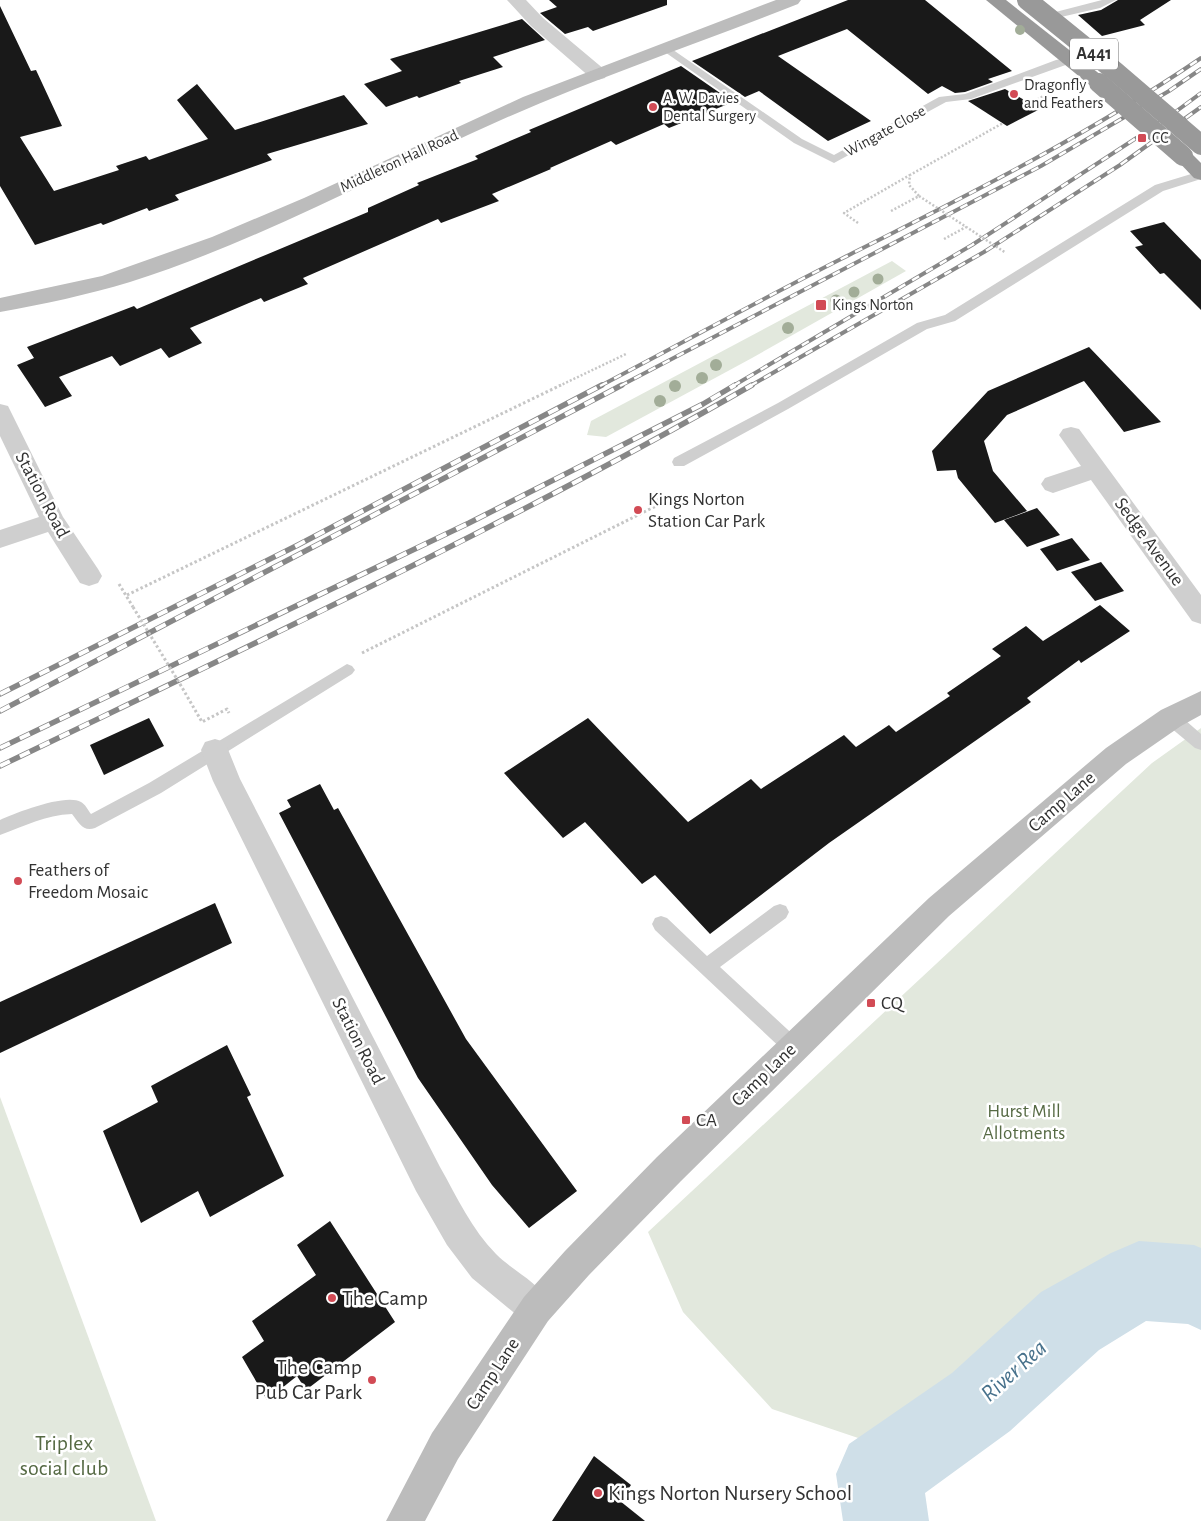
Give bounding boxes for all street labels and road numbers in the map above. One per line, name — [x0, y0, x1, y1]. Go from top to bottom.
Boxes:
road number: A441 — [1070, 39, 1118, 70]
street label: Wingate Close — [842, 102, 928, 160]
street label: Middleton Hall Road — [337, 127, 461, 195]
street label: Station Road — [11, 449, 73, 541]
street label: Sedge Avenue — [1111, 494, 1187, 590]
street label: Camp Lane — [1025, 768, 1099, 836]
street label: Station Road — [328, 995, 388, 1087]
street label: Camp Lane — [728, 1040, 800, 1110]
street label: Camp Lane — [463, 1335, 523, 1413]

